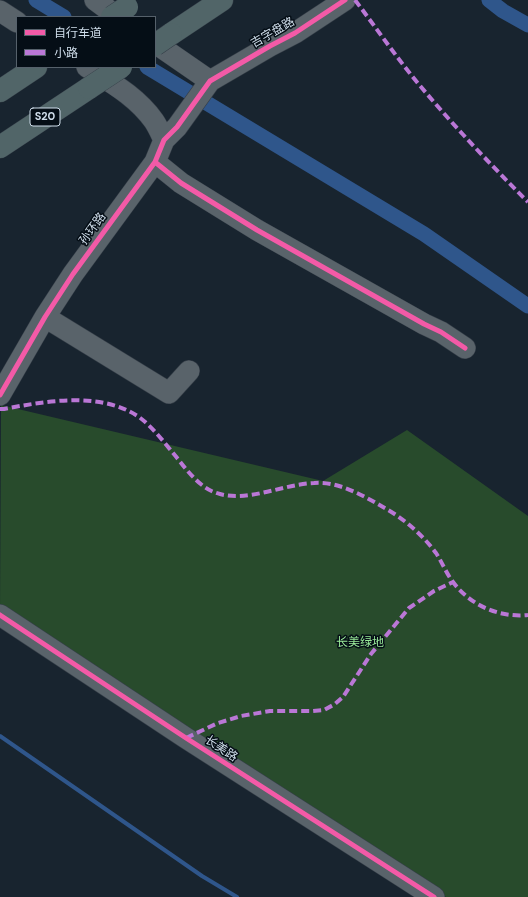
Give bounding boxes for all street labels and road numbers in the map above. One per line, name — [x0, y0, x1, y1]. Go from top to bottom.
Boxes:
street label: 吉字盘路 — [249, 15, 297, 51]
road number: S20 — [30, 108, 60, 126]
street label: 孙环路 — [77, 210, 109, 248]
street label: 长美路 — [202, 733, 240, 765]

